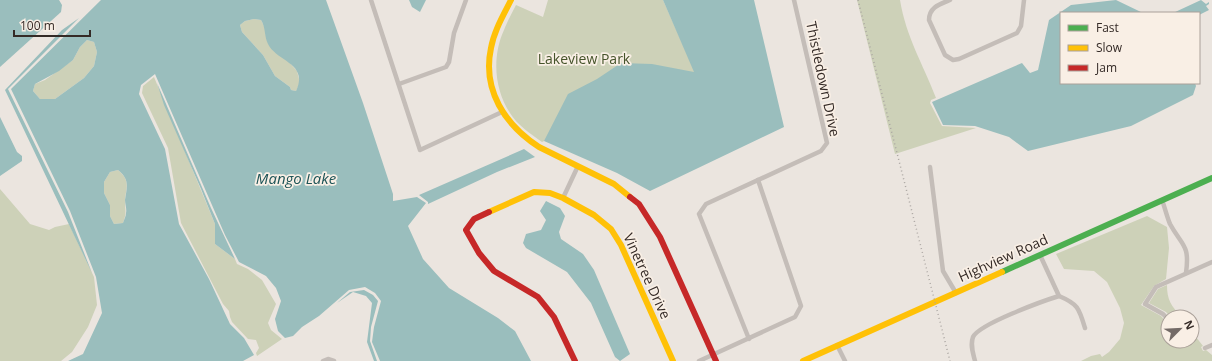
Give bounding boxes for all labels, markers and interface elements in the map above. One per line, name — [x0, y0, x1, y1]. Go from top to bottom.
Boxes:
scale bar — [14, 12, 90, 38]
legend — [1060, 12, 1200, 84]
text: 100 m — [20, 17, 55, 34]
text: Fast — [1096, 19, 1119, 36]
street label: Thistledown Drive — [802, 20, 845, 138]
text: Slow — [1096, 39, 1123, 56]
park label: Lakeview Park — [538, 49, 631, 68]
text: Jam — [1095, 59, 1117, 76]
water label: Mango Lake — [256, 168, 337, 188]
street label: Highview Road — [955, 229, 1051, 286]
street label: Vinetree Drive — [619, 230, 676, 322]
north arrow — [1160, 309, 1200, 349]
text: N — [1181, 318, 1198, 332]

